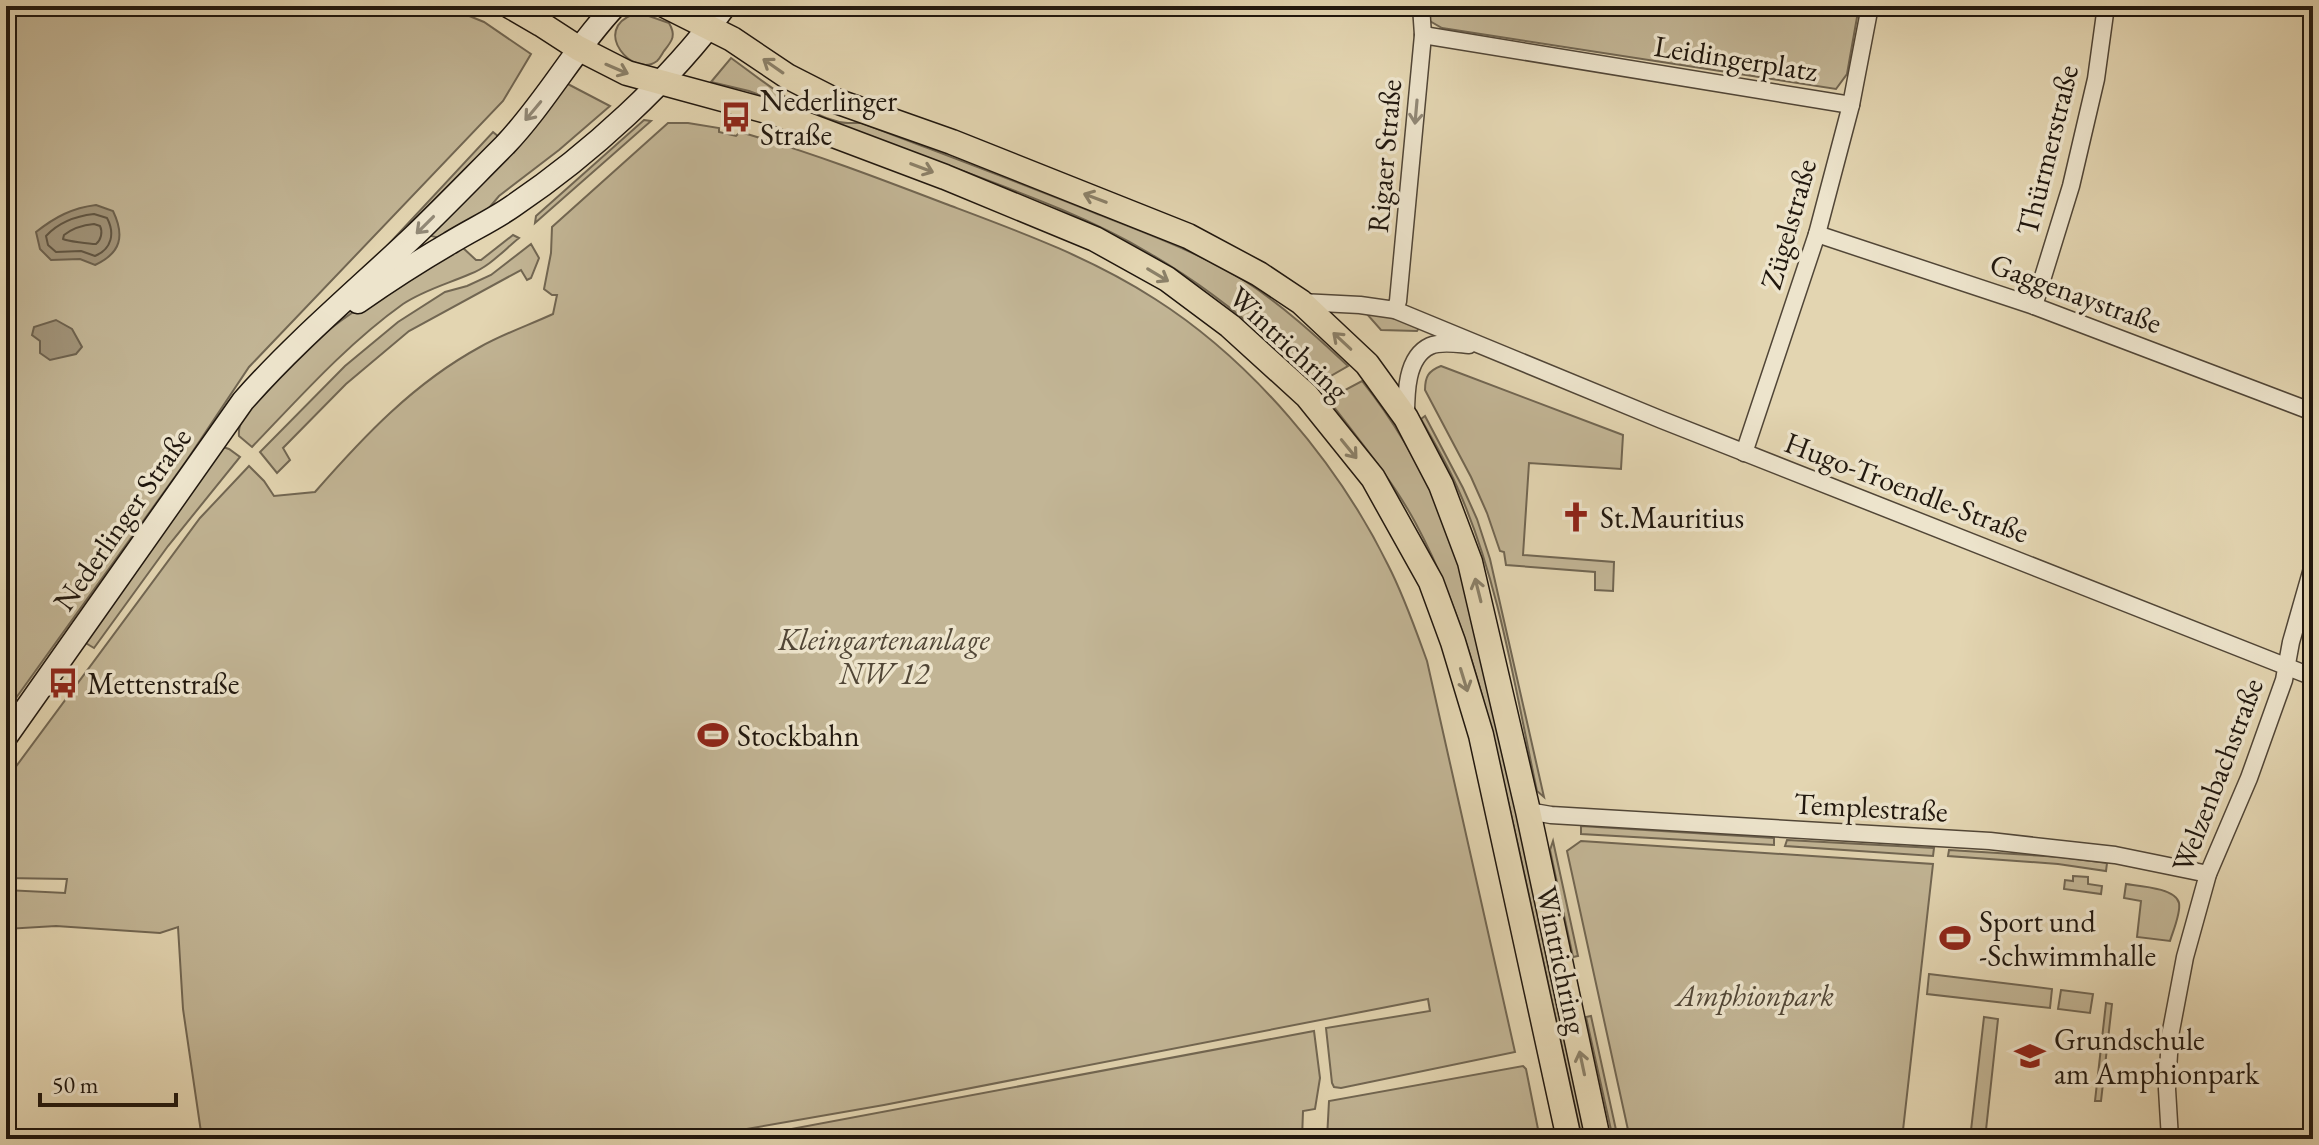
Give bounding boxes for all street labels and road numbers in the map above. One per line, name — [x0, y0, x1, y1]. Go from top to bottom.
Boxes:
street label: Leidingerplatz — [1652, 26, 1821, 90]
street label: Thürmerstraße — [2007, 61, 2087, 239]
street label: Rigaer Straße — [1358, 78, 1410, 234]
street label: Zügelstraße — [1751, 154, 1825, 294]
street label: Gaggenaystraße — [1985, 244, 2167, 342]
street label: Wintrichring — [1221, 277, 1358, 409]
street label: Nederlinger Straße — [44, 420, 200, 618]
street label: Hugo-Troendle-Straße — [1779, 422, 2035, 552]
street label: Welzenbachstraße — [2162, 672, 2272, 878]
street label: Templestraße — [1793, 783, 1949, 831]
street label: Wintrichring — [1527, 882, 1597, 1039]

